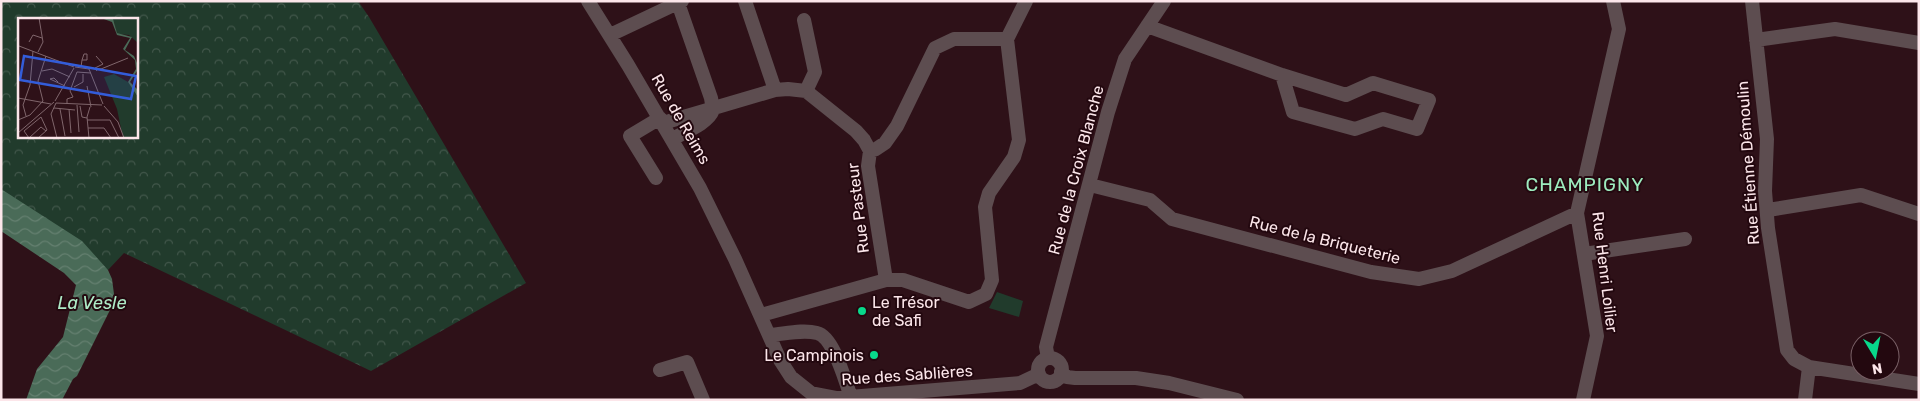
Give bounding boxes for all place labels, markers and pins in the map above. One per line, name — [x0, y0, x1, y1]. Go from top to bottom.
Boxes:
place label: Le Trésor de Safi — [872, 293, 940, 330]
marker: Le Trésor de Safi — [856, 305, 868, 317]
place label: Le Campinois — [764, 346, 864, 365]
marker: Le Campinois — [868, 349, 880, 361]

